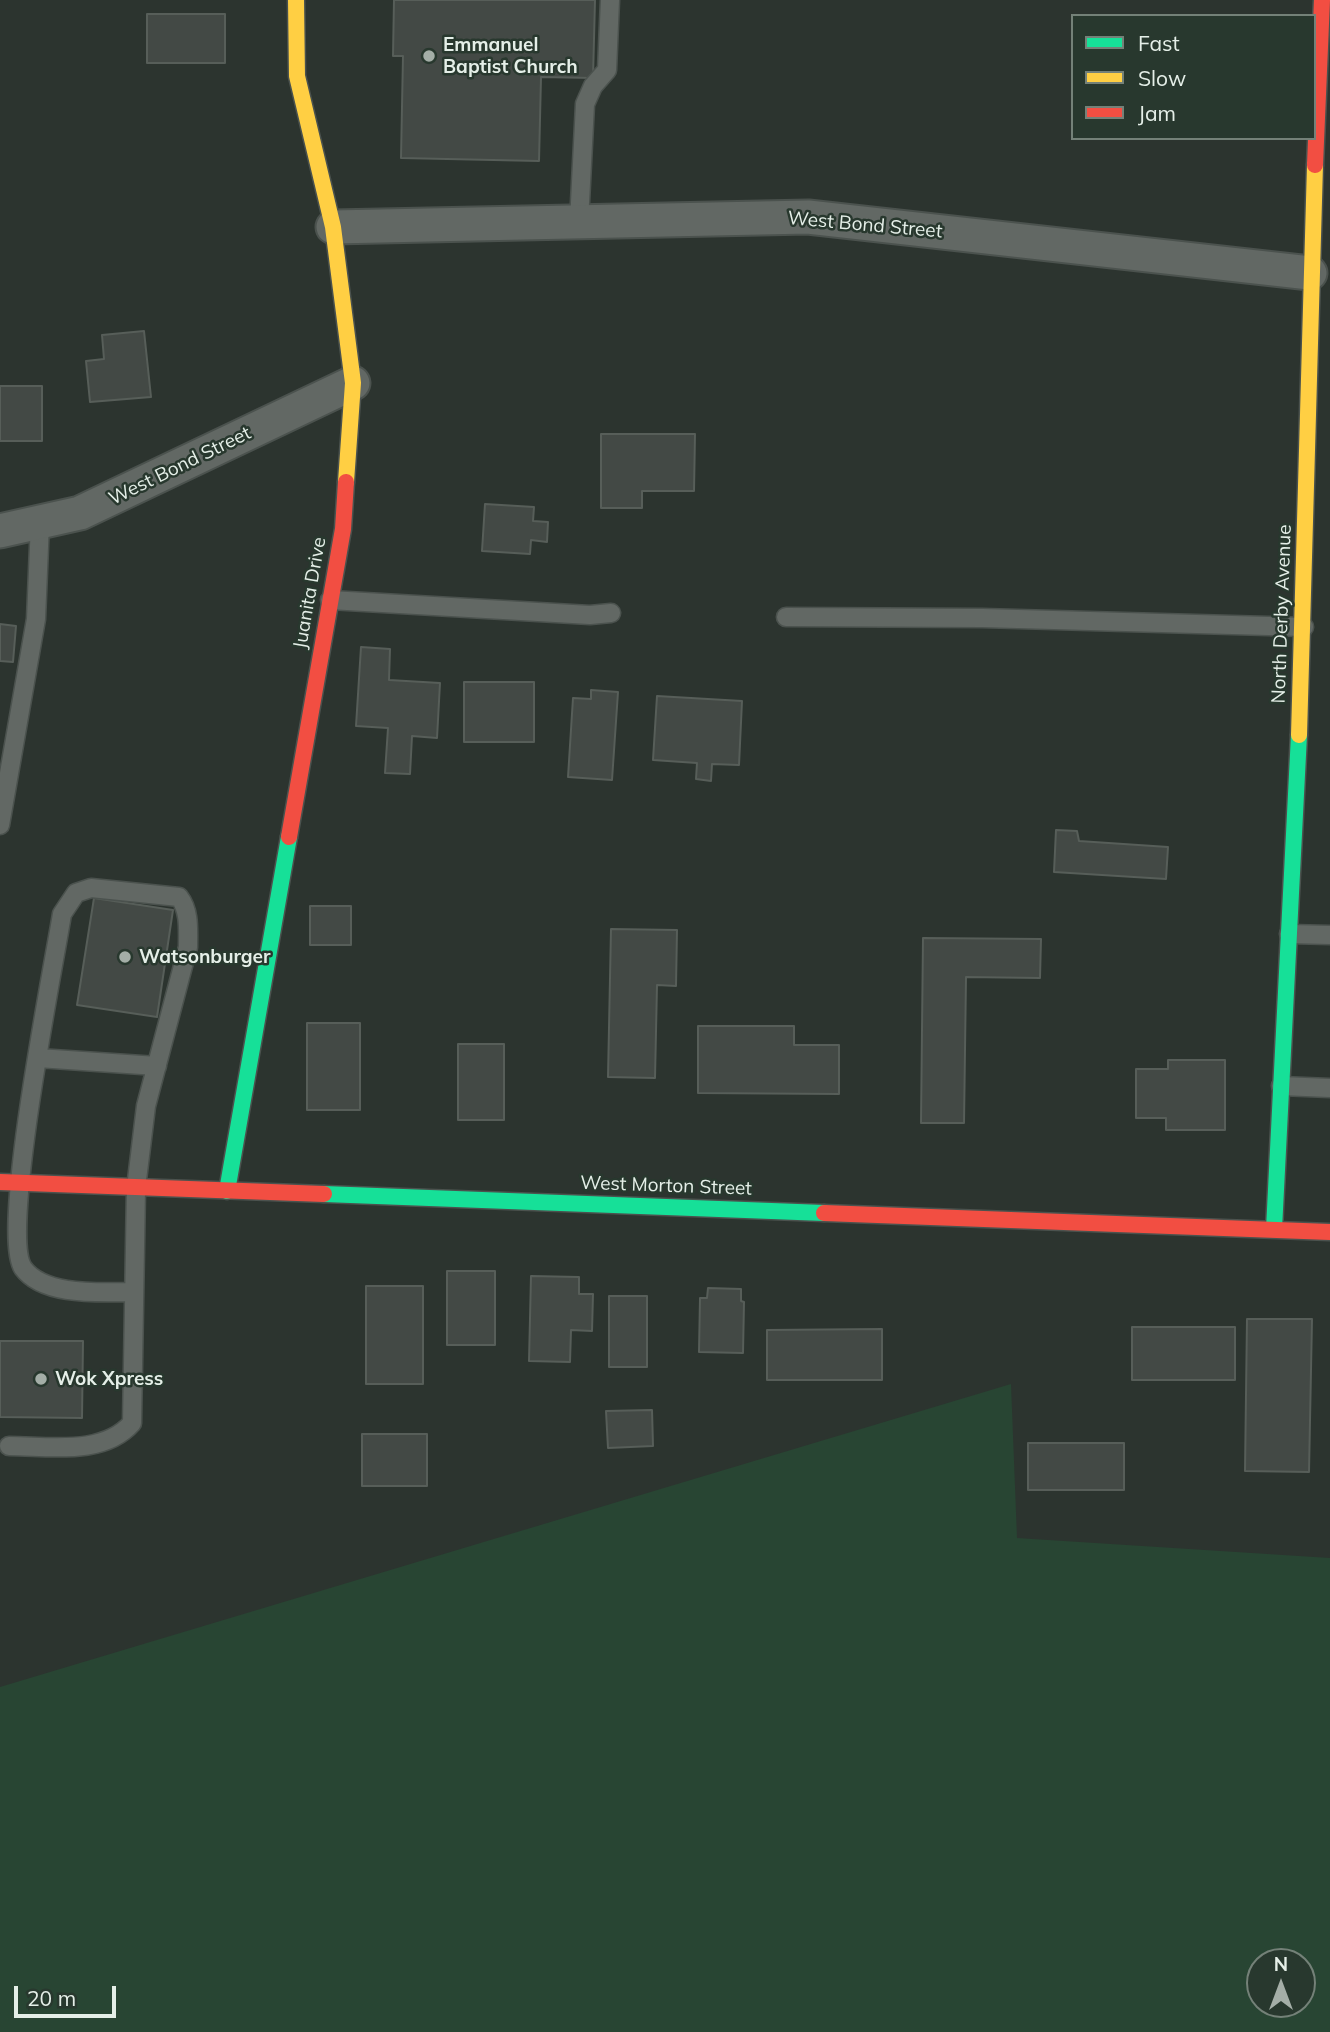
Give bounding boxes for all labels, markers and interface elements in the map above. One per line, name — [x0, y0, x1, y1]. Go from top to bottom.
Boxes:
legend — [1071, 14, 1316, 140]
text: Fast — [1138, 30, 1180, 56]
place label: Emmanuel Baptist Church — [443, 34, 578, 78]
marker: Emmanuel Baptist Church — [421, 48, 437, 64]
text: Slow — [1138, 65, 1186, 91]
text: Jam — [1138, 100, 1176, 126]
street label: West Bond Street — [787, 207, 943, 243]
street label: West Bond Street — [105, 422, 255, 510]
street label: North Derby Avenue — [1267, 524, 1297, 704]
street label: Juanita Drive — [289, 535, 331, 651]
place label: Watsonburger — [139, 946, 270, 968]
marker: Watsonburger — [117, 949, 133, 965]
street label: West Morton Street — [580, 1172, 752, 1200]
place label: Wok Xpress — [55, 1368, 163, 1390]
marker: Wok Xpress — [33, 1371, 49, 1387]
north arrow — [1246, 1948, 1316, 2018]
text: N — [1274, 1952, 1288, 1976]
scale bar — [18, 1972, 119, 2016]
text: 20 m — [27, 1985, 76, 2011]

